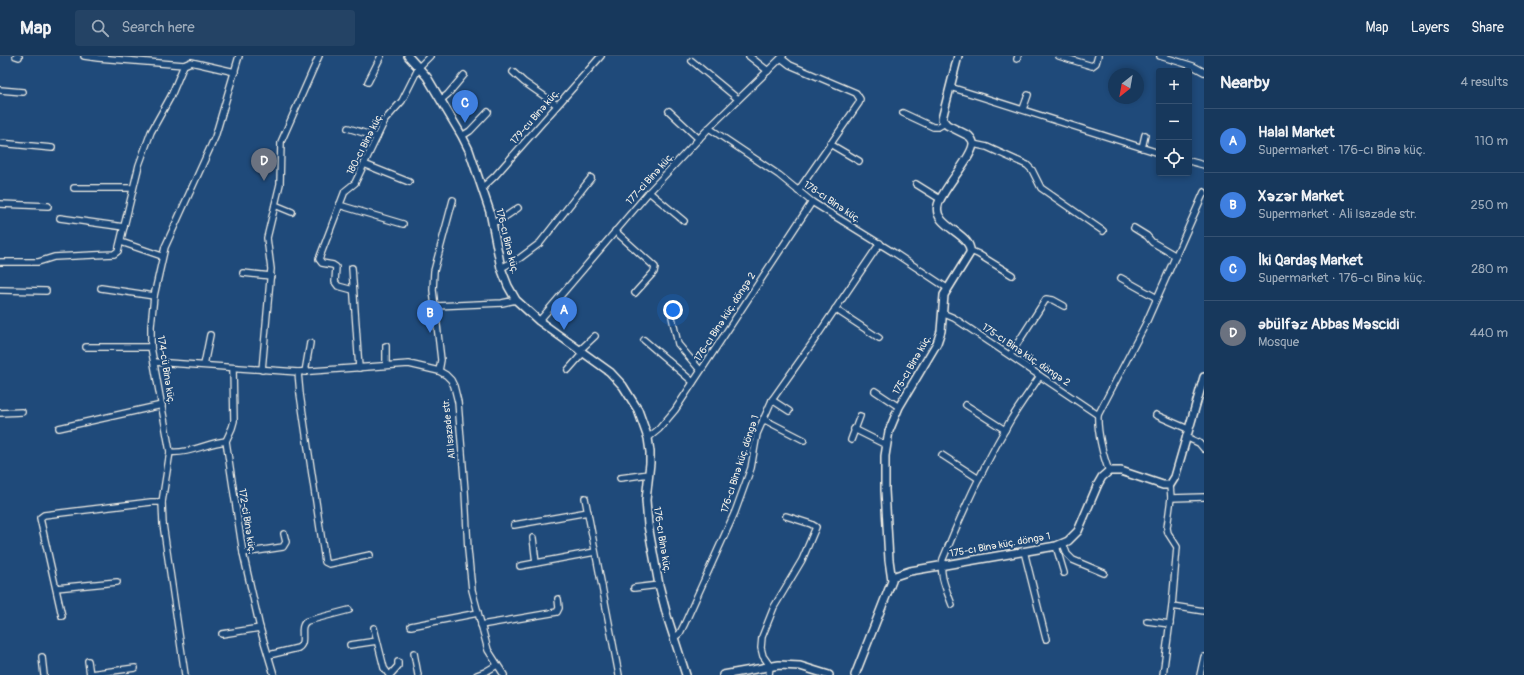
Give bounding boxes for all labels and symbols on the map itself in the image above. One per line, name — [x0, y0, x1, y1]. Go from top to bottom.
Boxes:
north arrow — [1108, 68, 1144, 104]
street label: 179-cu Binə küç. — [508, 87, 562, 147]
pin: C — [452, 90, 478, 123]
street label: 180-cı Binə küç. — [344, 111, 386, 177]
pin: D — [251, 148, 277, 181]
street label: 177-ci Binə küç. — [624, 151, 676, 207]
street label: 178-cı Binə küç. — [801, 178, 863, 226]
street label: 176-cı Binə küç. — [493, 207, 521, 275]
street label: 176-cı Binə küç. döngə 2 — [692, 270, 759, 364]
pin: A — [551, 297, 577, 330]
pin: B — [417, 300, 443, 333]
your location — [663, 300, 683, 320]
street label: 175-cı Binə küç. döngə 2 — [980, 321, 1073, 389]
street label: 175-cı Binə küç. — [890, 333, 934, 397]
street label: 174-cü Binə küç. — [155, 335, 177, 405]
street label: Ali Isazade str. — [440, 398, 458, 460]
street label: 176-cı Binə küç. döngə 1 — [718, 413, 762, 515]
street label: 172-ci Binə küç. — [236, 487, 258, 555]
street label: 176-cı Binə küç. — [651, 506, 673, 574]
street label: 175-cı Binə küç. döngə 1 — [949, 530, 1051, 560]

